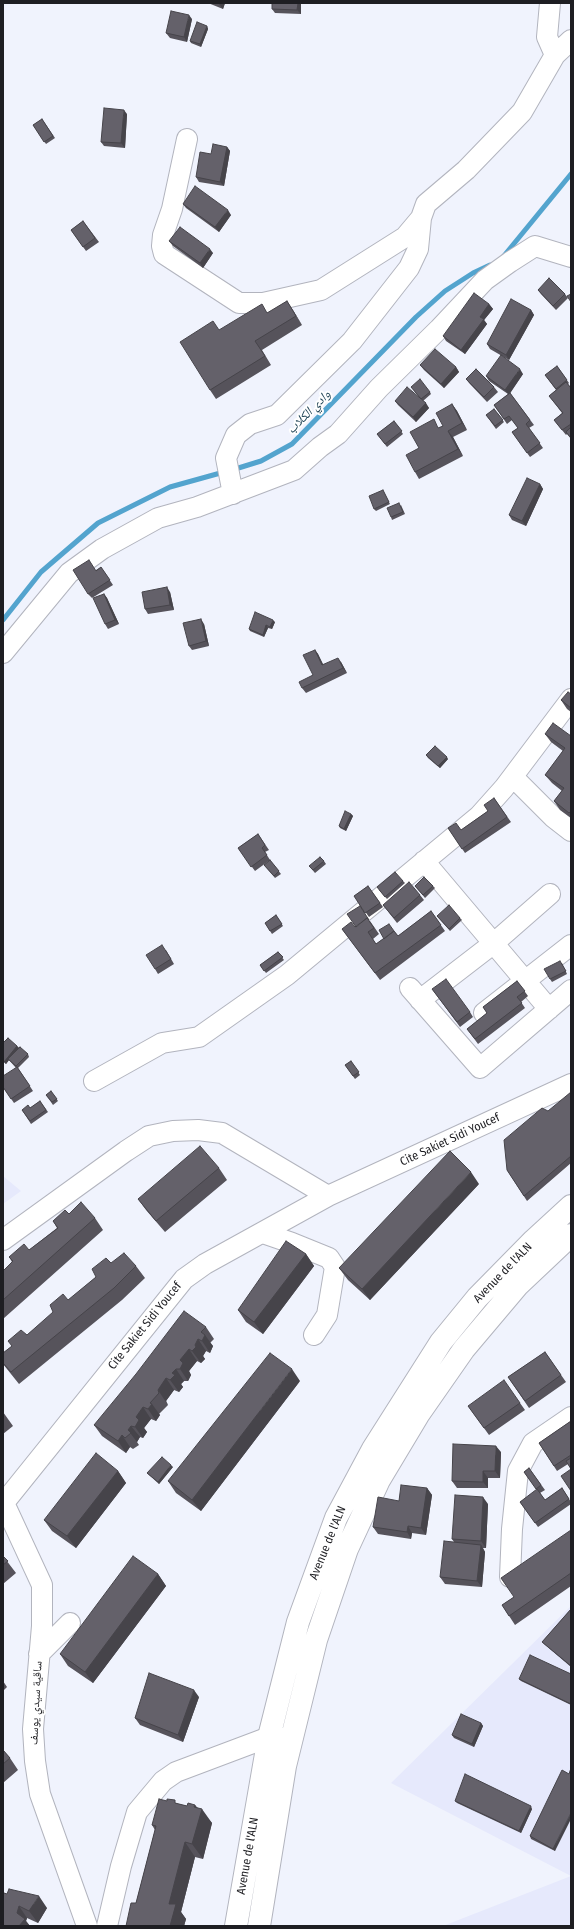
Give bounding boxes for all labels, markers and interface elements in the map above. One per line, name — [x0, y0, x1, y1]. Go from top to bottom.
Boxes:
water label: وادي الكلاب — [284, 387, 334, 437]
street label: Cite Sakiet Sidi Youcef — [398, 1111, 502, 1169]
street label: Avenue de l'ALN — [471, 1240, 535, 1306]
street label: Cite Sakiet Sidi Youcef — [105, 1279, 185, 1373]
street label: Avenue de l'ALN — [307, 1504, 349, 1582]
street label: ساقية سيدي يوسف — [27, 1661, 45, 1745]
street label: Avenue de l'ALN — [234, 1816, 262, 1896]

